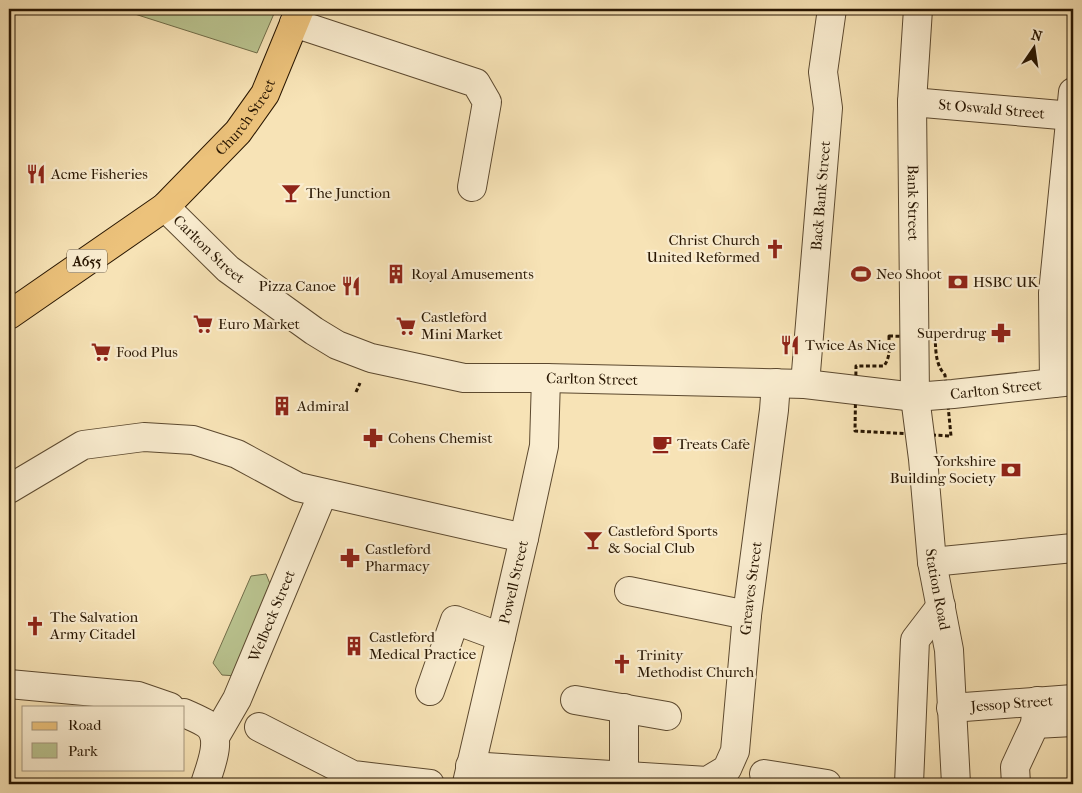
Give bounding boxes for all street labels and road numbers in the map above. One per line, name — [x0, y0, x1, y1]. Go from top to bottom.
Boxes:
street label: Church Street — [211, 76, 279, 159]
street label: St Oswald Street — [938, 95, 1046, 123]
street label: Back Bank Street — [807, 139, 834, 251]
street label: Bank Street — [904, 165, 922, 242]
street label: Carlton Street — [169, 211, 249, 288]
road number: A655 — [67, 250, 107, 272]
street label: Carlton Street — [546, 369, 639, 389]
street label: Carlton Street — [949, 375, 1043, 403]
street label: Powell Street — [495, 538, 532, 626]
street label: Greaves Street — [736, 540, 766, 636]
street label: Station Road — [922, 548, 954, 632]
street label: Welbeck Street — [244, 567, 299, 665]
street label: Jessop Street — [969, 691, 1054, 716]

